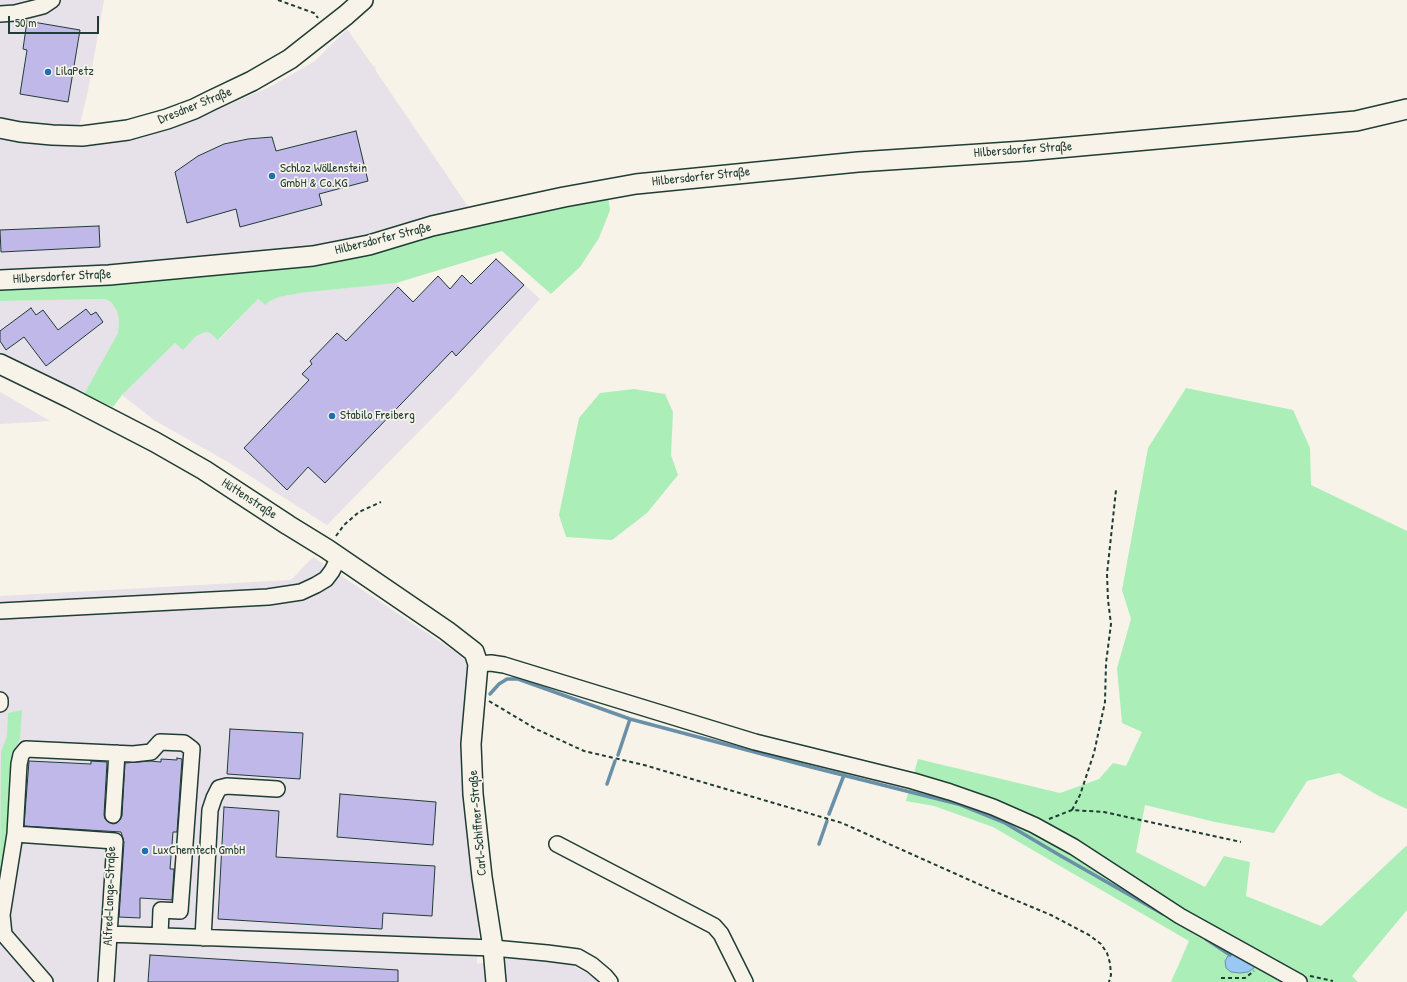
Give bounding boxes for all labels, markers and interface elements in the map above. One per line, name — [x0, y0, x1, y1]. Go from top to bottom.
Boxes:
scale bar — [10, 8, 101, 34]
text: 50 m — [15, 14, 36, 31]
place label: LilaPetz — [56, 64, 94, 80]
marker: LilaPetz — [43, 67, 53, 77]
street label: Dresdner Straße — [156, 84, 234, 128]
street label: Hilbersdorfer Straße — [973, 139, 1073, 161]
place label: Schloz Wöllenstein GmbH & Co.KG — [280, 161, 367, 192]
street label: Hilbersdorfer Straße — [651, 164, 751, 190]
marker: Schloz Wöllenstein GmbH & Co.KG — [267, 171, 277, 181]
street label: Hilbersdorfer Straße — [333, 219, 433, 259]
street label: Hilbersdorfer Straße — [12, 267, 112, 287]
place label: Stabilo Freiberg — [340, 408, 415, 424]
marker: Stabilo Freiberg — [327, 411, 337, 421]
street label: Hüttenstraße — [218, 475, 280, 523]
street label: Carl-Schiffner-Straße — [466, 770, 490, 876]
place label: LuxChemtech GmbH — [153, 843, 245, 859]
street label: Alfred-Lange-Straße — [100, 846, 120, 946]
marker: LuxChemtech GmbH — [140, 846, 150, 856]

